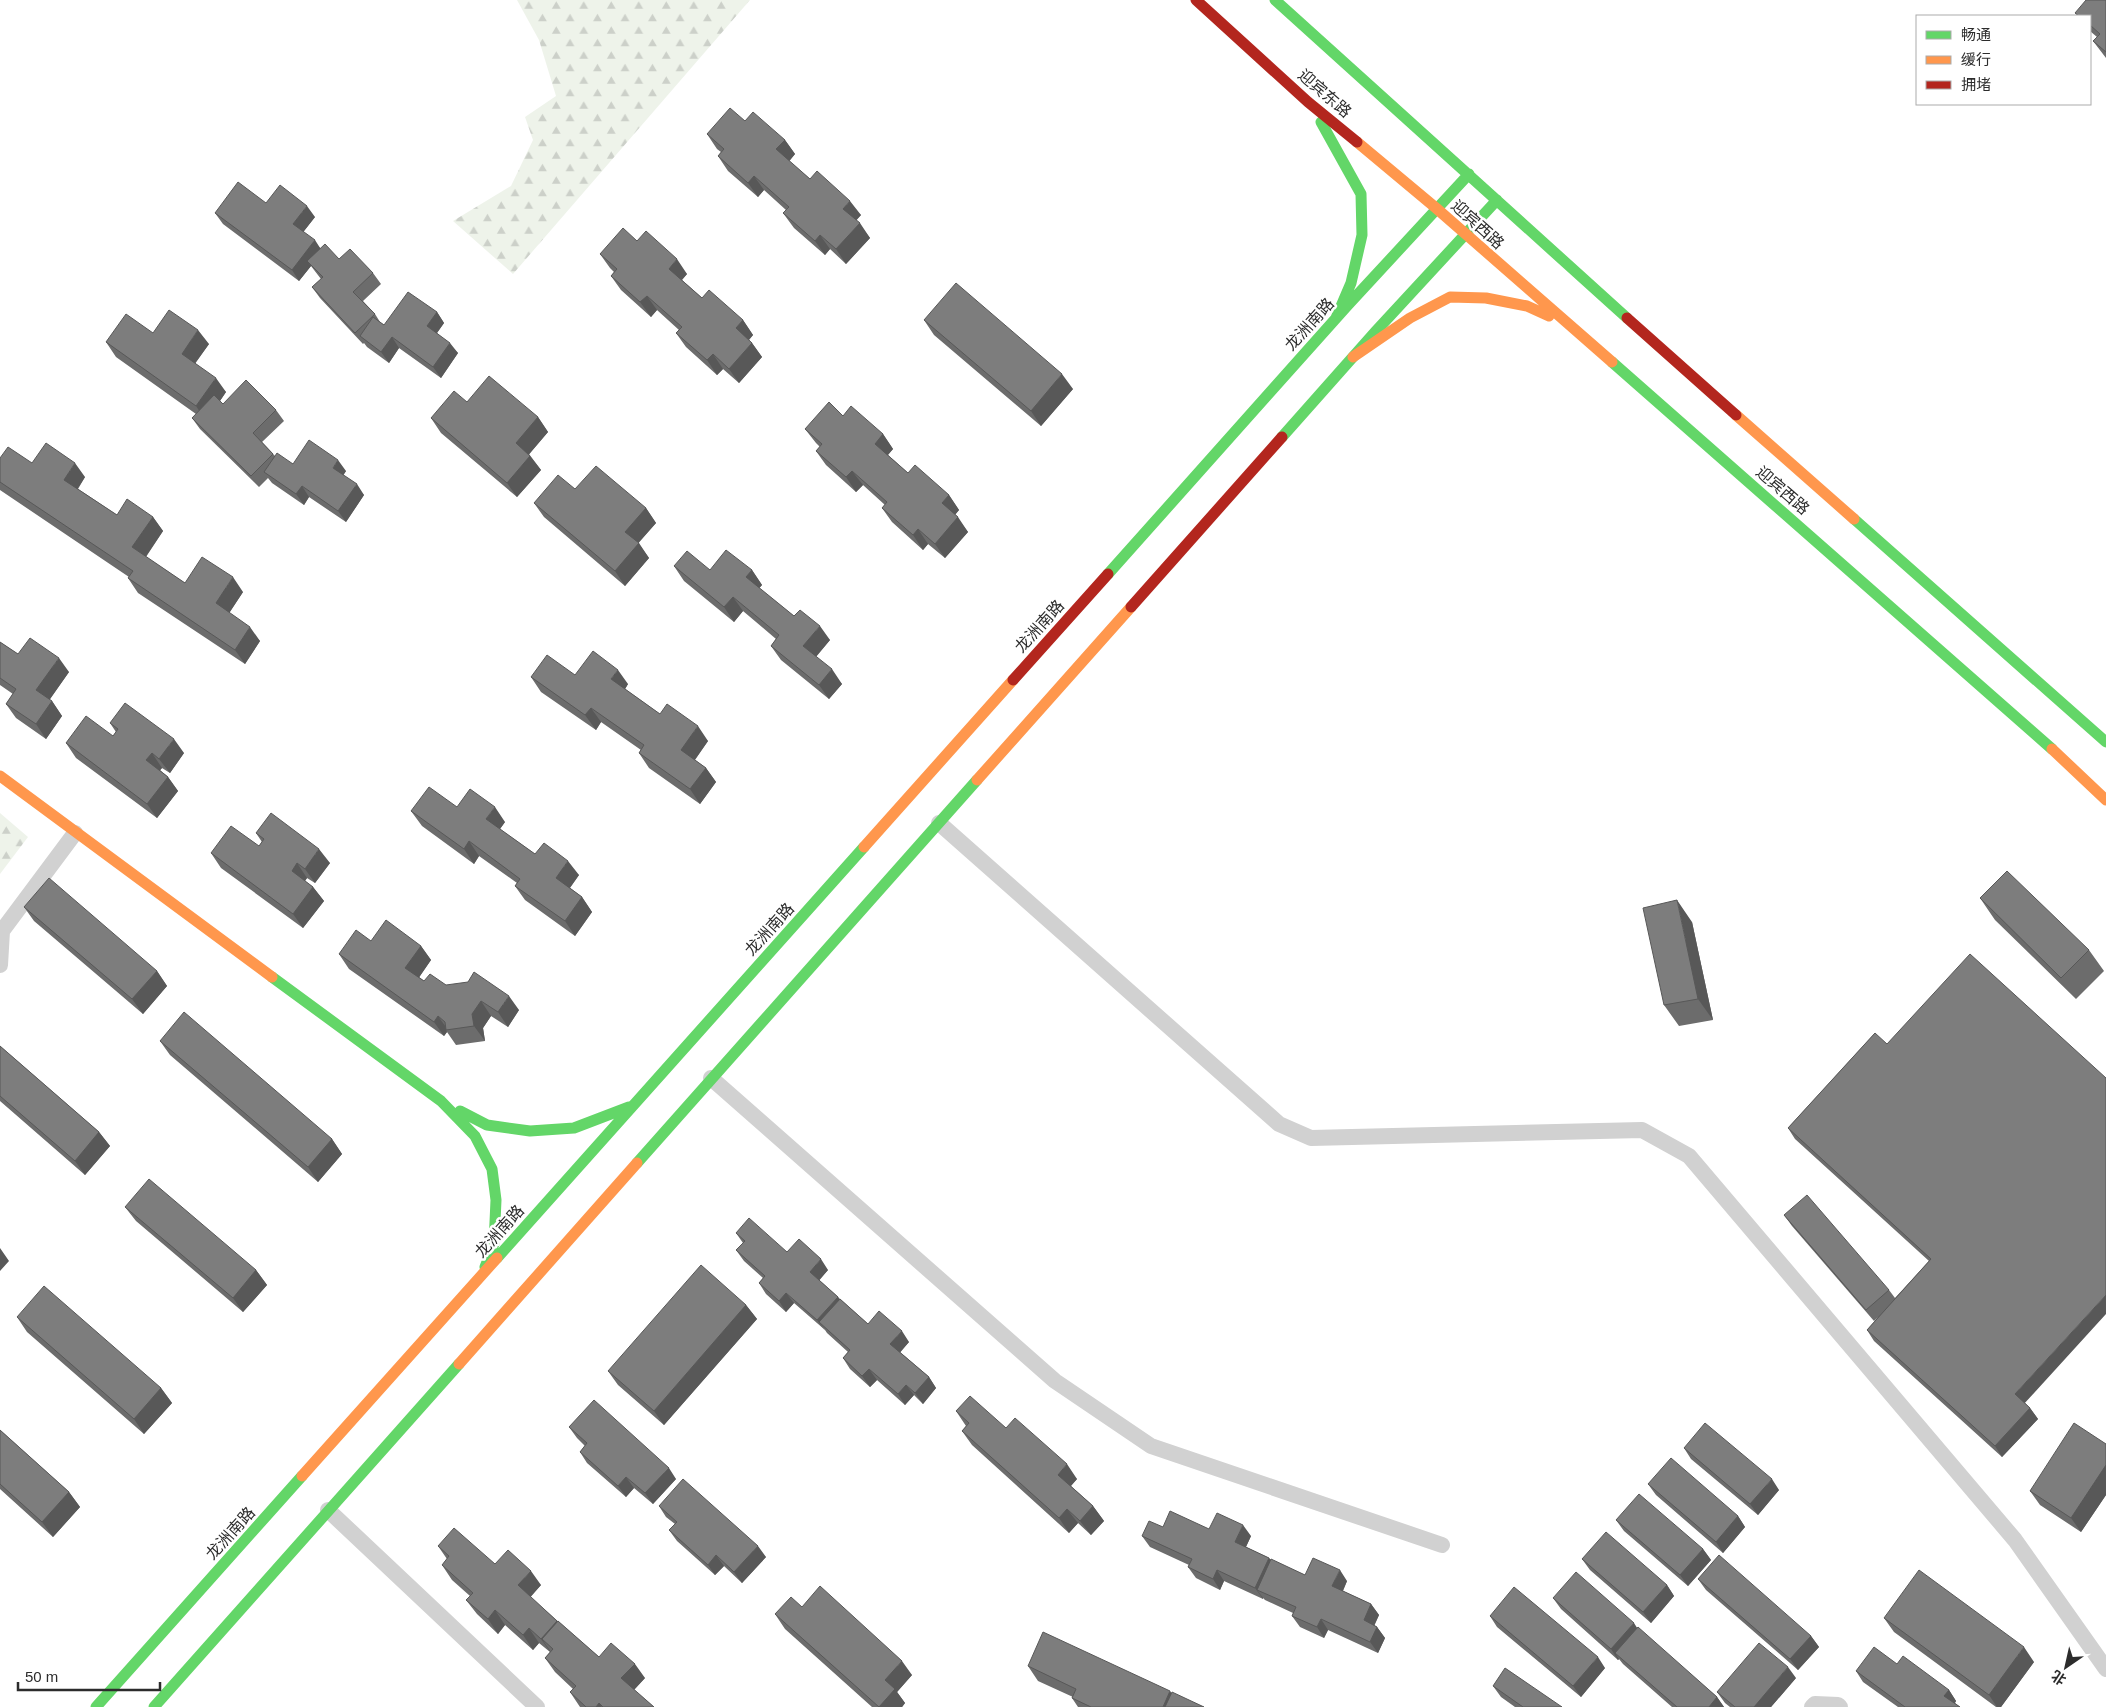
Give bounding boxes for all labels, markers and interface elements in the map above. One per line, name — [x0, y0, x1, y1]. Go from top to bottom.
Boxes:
legend — [1916, 15, 2091, 105]
text: 畅通 — [1961, 26, 1991, 43]
text: 缓行 — [1961, 51, 1991, 68]
street label: 迎宾东路 — [1295, 66, 1354, 121]
text: 拥堵 — [1961, 76, 1991, 93]
street label: 迎宾西路 — [1448, 197, 1507, 252]
street label: 龙洲南路 — [1282, 295, 1337, 354]
street label: 迎宾西路 — [1753, 463, 1812, 518]
street label: 龙洲南路 — [1012, 597, 1067, 656]
street label: 龙洲南路 — [742, 900, 797, 959]
street label: 龙洲南路 — [472, 1202, 527, 1261]
street label: 龙洲南路 — [203, 1504, 258, 1563]
north arrow — [2041, 1642, 2091, 1692]
scale bar — [18, 1660, 160, 1692]
text: 北 — [2048, 1667, 2069, 1688]
text: 50 m — [25, 1668, 58, 1685]

